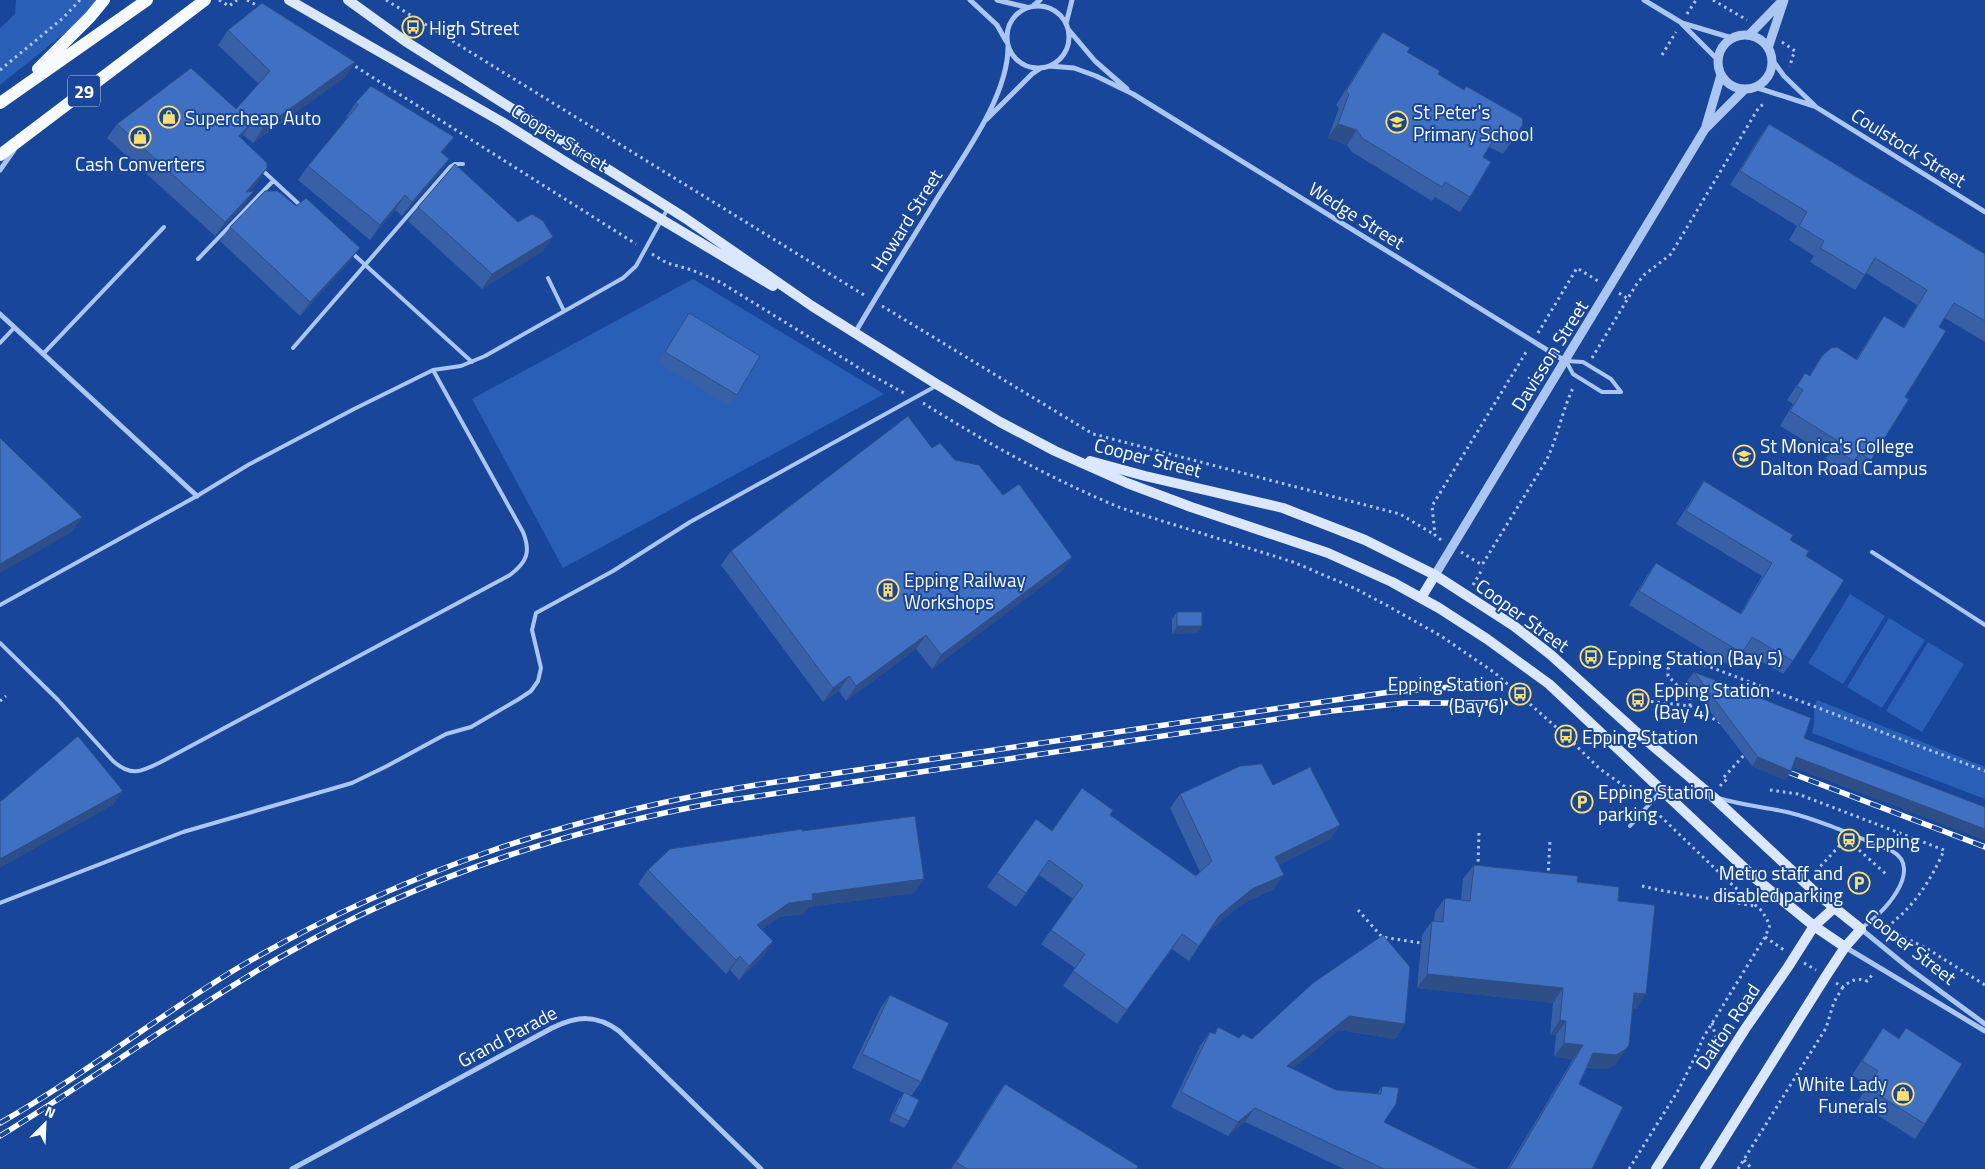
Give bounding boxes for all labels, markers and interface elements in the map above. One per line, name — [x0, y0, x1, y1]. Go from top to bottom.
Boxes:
place label: High Street — [429, 13, 519, 42]
bus stop icon: High Street — [401, 15, 425, 39]
road number: 29 — [68, 76, 100, 106]
street label: Cooper Street — [506, 96, 614, 178]
place label: St Peter's Primary School — [1413, 97, 1534, 148]
street label: Coulstock Street — [1846, 100, 1972, 194]
place label: Supercheap Auto — [185, 103, 321, 132]
shop icon: Supercheap Auto — [157, 105, 181, 129]
school or university icon: St Peter's Primary School — [1385, 110, 1409, 134]
shop icon: Cash Converters — [128, 125, 152, 149]
place label: Cash Converters — [75, 149, 205, 178]
street label: Howard Street — [863, 163, 949, 277]
street label: Wedge Street — [1303, 174, 1411, 256]
street label: Davisson Street — [1503, 294, 1595, 416]
street label: Cooper Street — [1091, 430, 1205, 484]
place label: St Monica's College Dalton Road Campus — [1760, 431, 1927, 482]
school or university icon: St Monica's College Dalton Road Campus — [1732, 444, 1756, 468]
place label: Epping Railway Workshops — [904, 565, 1026, 616]
street label: Cooper Street — [1470, 571, 1576, 659]
building icon: Epping Railway Workshops — [876, 578, 900, 602]
place label: Epping Station (Bay 5) — [1607, 643, 1783, 672]
bus stop icon: Epping Station (Bay 5) — [1579, 645, 1603, 669]
place label: Epping Station (Bay 6) — [1388, 669, 1504, 720]
place label: Epping Station (Bay 4) — [1654, 675, 1770, 726]
bus stop icon: Epping Station (Bay 6) — [1508, 682, 1532, 706]
bus stop icon: Epping Station (Bay 4) — [1626, 688, 1650, 712]
place label: Epping Station — [1582, 722, 1698, 751]
bus stop icon: Epping Station — [1554, 724, 1578, 748]
place label: Epping Station parking — [1598, 777, 1714, 828]
parking icon: Epping Station parking — [1570, 790, 1594, 814]
place label: Epping — [1865, 826, 1920, 855]
station icon: Epping — [1837, 828, 1861, 852]
place label: Metro staff and disabled parking — [1713, 858, 1843, 909]
parking icon: Metro staff and disabled parking — [1847, 871, 1871, 895]
street label: Cooper Street — [1859, 901, 1963, 991]
street label: Dalton Road — [1687, 977, 1767, 1075]
street label: Grand Parade — [452, 998, 562, 1074]
place label: White Lady Funerals — [1798, 1069, 1887, 1120]
shop icon: White Lady Funerals — [1891, 1082, 1915, 1106]
north arrow — [20, 1099, 70, 1149]
text: N — [42, 1100, 59, 1123]

